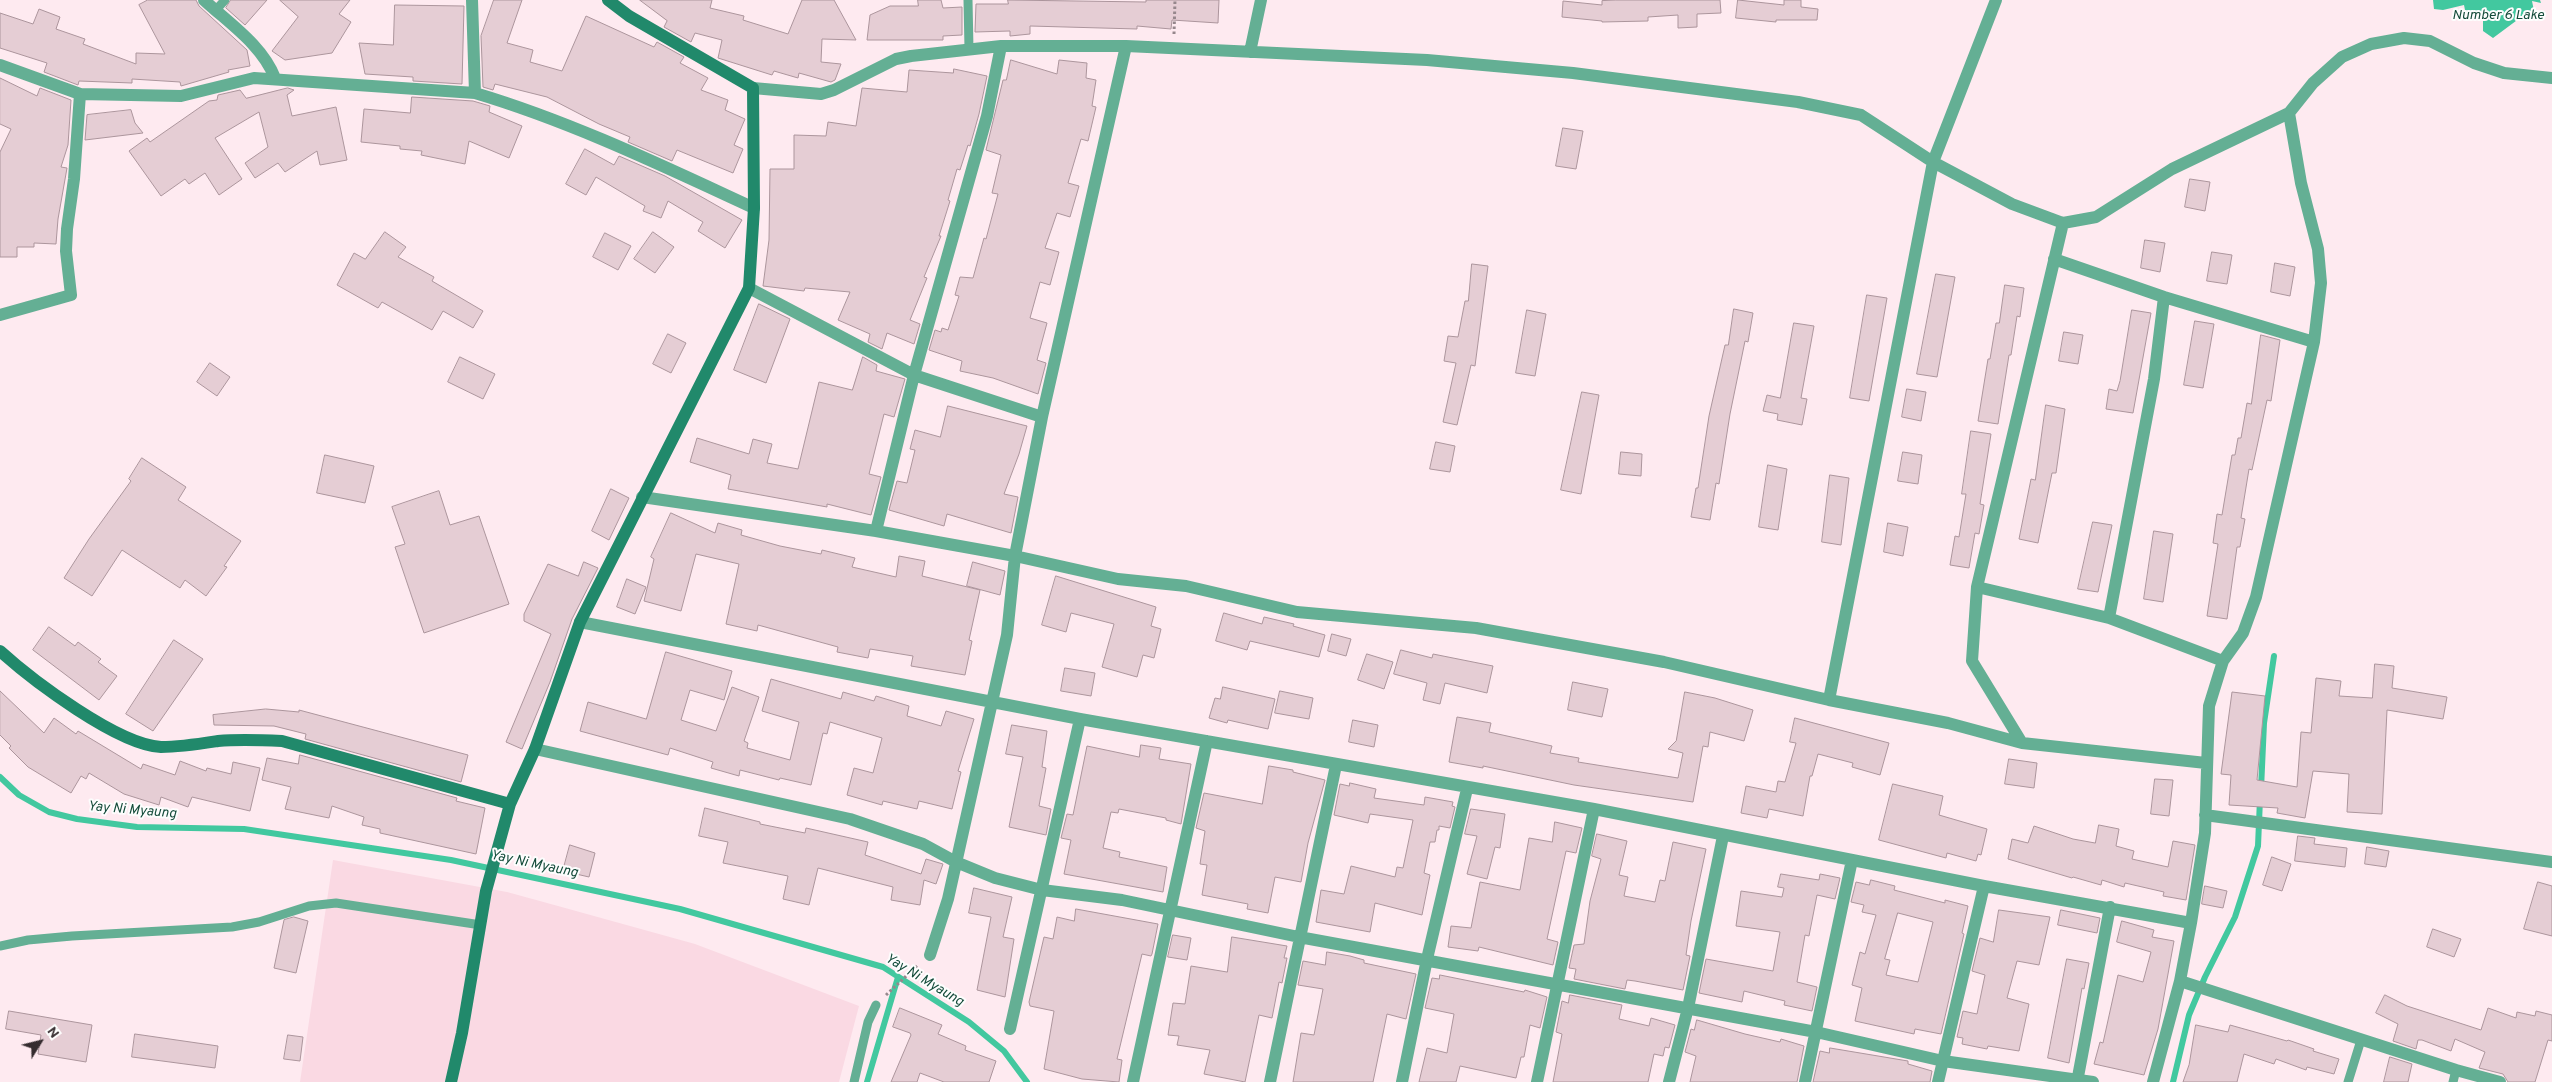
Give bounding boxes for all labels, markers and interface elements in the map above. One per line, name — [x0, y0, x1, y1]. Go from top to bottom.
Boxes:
water label: Number 6 Lake — [2452, 8, 2544, 24]
water label: Yay Ni Myaung — [87, 799, 177, 823]
water label: Yay Ni Myaung — [489, 848, 579, 882]
water label: Yay Ni Myaung — [882, 951, 966, 1011]
north arrow — [15, 1017, 65, 1067]
text: N — [43, 1024, 62, 1042]

